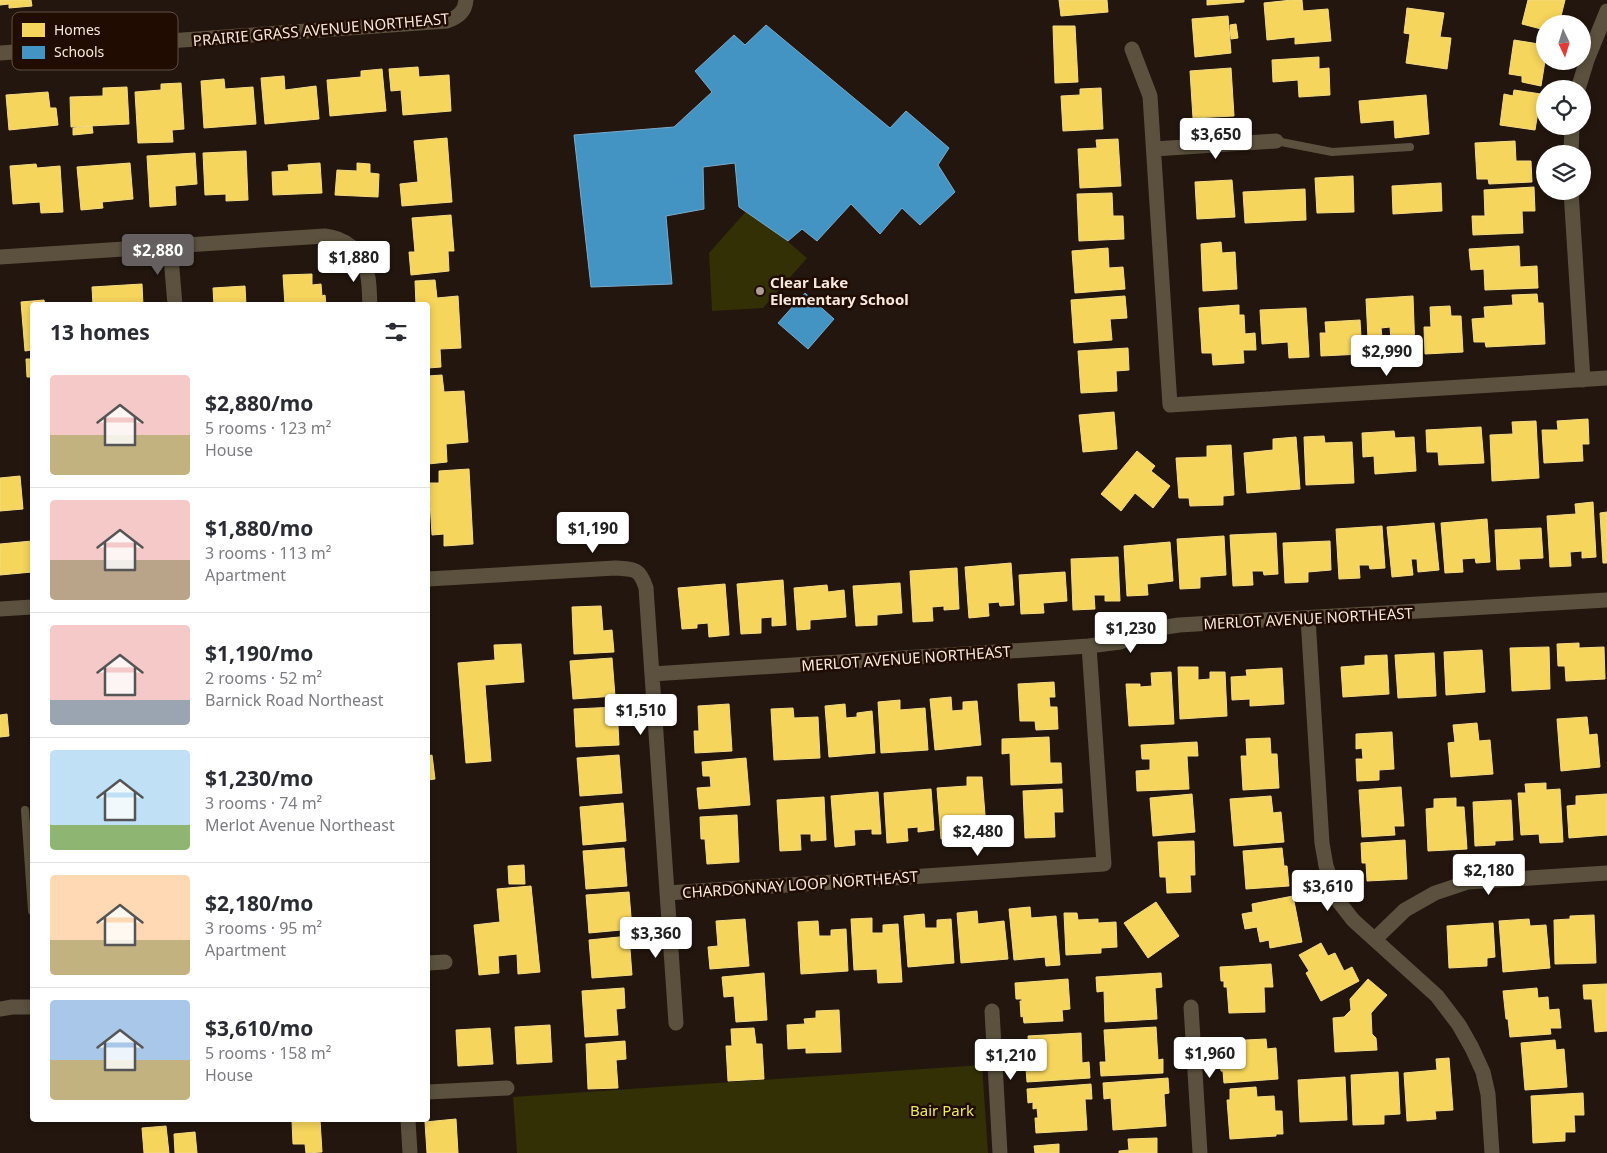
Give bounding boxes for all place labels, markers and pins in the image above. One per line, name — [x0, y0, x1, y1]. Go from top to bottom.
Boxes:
pin: $3,650 — [1175, 118, 1257, 160]
pin: $2,880 — [117, 234, 199, 276]
pin: $1,880 — [313, 240, 395, 283]
place label: Clear Lake Elementary School — [770, 272, 909, 309]
marker: Clear Lake Elementary School — [754, 285, 766, 297]
pin: $2,990 — [1346, 334, 1428, 377]
pin: $1,190 — [552, 512, 634, 554]
pin: $1,230 — [1090, 612, 1172, 654]
pin: $1,510 — [600, 694, 682, 736]
pin: $2,480 — [937, 814, 1019, 857]
pin: $2,180 — [1448, 854, 1530, 896]
pin: $3,610 — [1287, 870, 1369, 912]
pin: $3,360 — [615, 916, 697, 959]
pin: $1,960 — [1169, 1036, 1251, 1079]
pin: $1,210 — [970, 1038, 1052, 1081]

